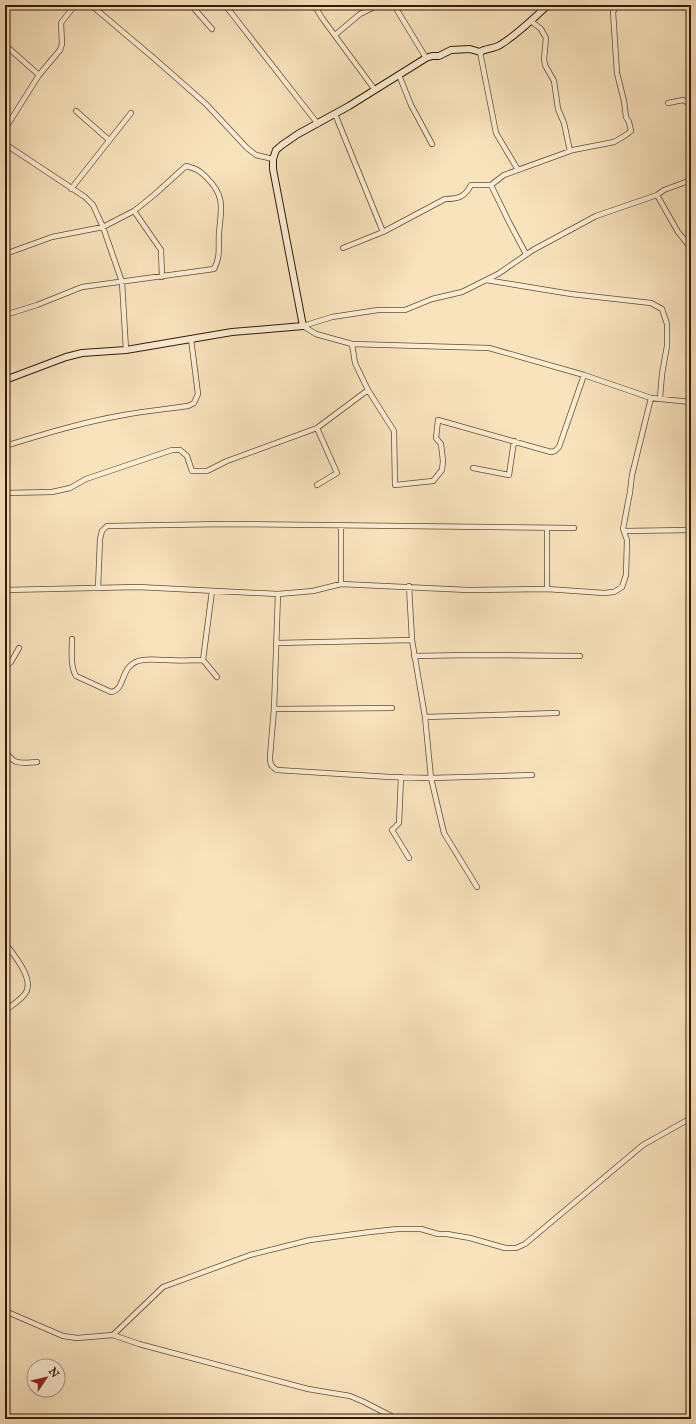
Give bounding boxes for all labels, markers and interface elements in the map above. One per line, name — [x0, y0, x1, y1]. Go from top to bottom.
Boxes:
north arrow — [26, 1358, 66, 1398]
text: N — [46, 1365, 62, 1381]

